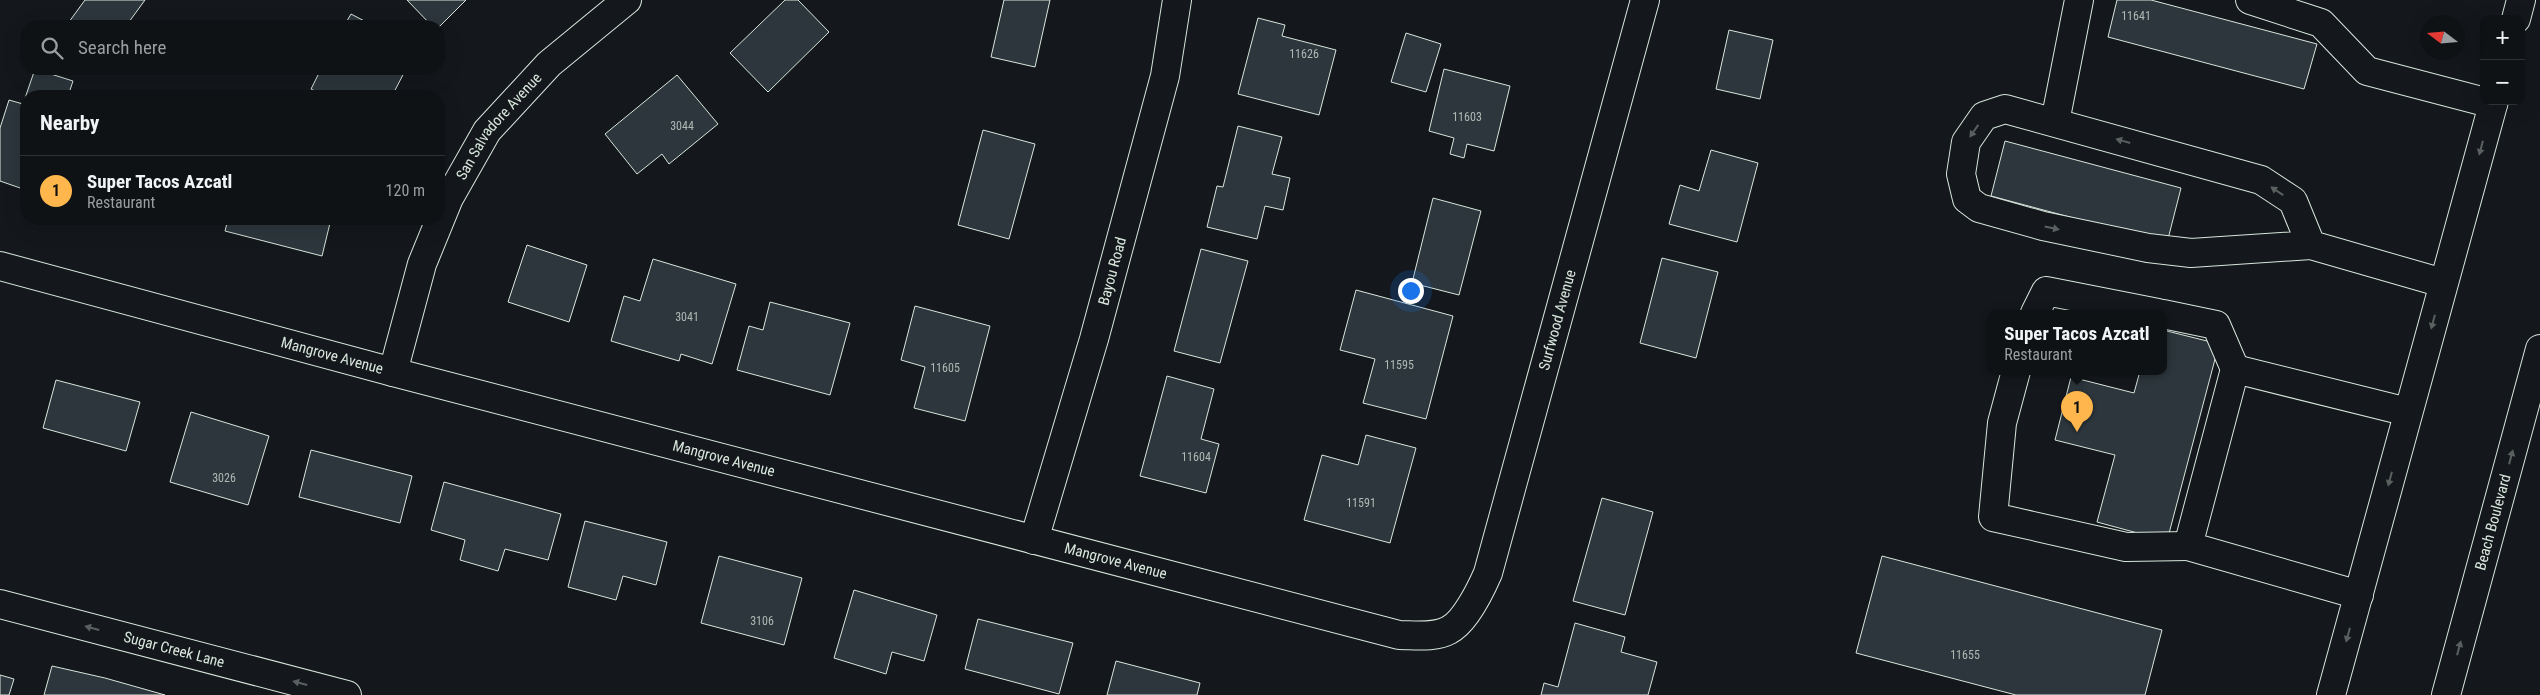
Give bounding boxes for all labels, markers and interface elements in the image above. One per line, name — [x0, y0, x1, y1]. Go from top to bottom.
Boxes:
house number: 11641 — [2121, 9, 2151, 23]
north arrow — [2420, 15, 2465, 60]
map controls — [2480, 15, 2525, 105]
button: + — [2480, 15, 2525, 60]
search box — [20, 20, 445, 75]
icon: search — [38, 34, 66, 62]
text: Search here — [78, 36, 166, 59]
house number: 11626 — [1289, 47, 1319, 61]
button: − — [2480, 60, 2525, 105]
street label: San Salvadore Avenue — [452, 69, 545, 183]
house number: 11603 — [1452, 110, 1482, 124]
text: Nearby — [40, 111, 99, 135]
house number: 3044 — [670, 119, 694, 133]
one-way arrow — [1969, 124, 1979, 138]
one-way arrow — [2115, 137, 2130, 145]
one-way arrow — [2476, 141, 2484, 156]
text: Super Tacos Azcatl — [87, 170, 232, 193]
text: 1 — [52, 181, 60, 200]
text: 120 m — [386, 181, 425, 200]
one-way arrow — [2270, 186, 2284, 195]
text: Restaurant — [87, 193, 155, 212]
one-way arrow — [2045, 225, 2061, 233]
street label: Bayou Road — [1095, 235, 1130, 307]
street label: Surfwood Avenue — [1535, 268, 1580, 372]
your location — [1398, 278, 1424, 304]
house number: 3041 — [675, 310, 699, 324]
popup — [1987, 310, 2167, 375]
one-way arrow — [2429, 314, 2437, 329]
text: Super Tacos Azcatl — [2004, 322, 2150, 345]
street label: Mangrove Avenue — [279, 333, 385, 378]
text: Restaurant — [2004, 345, 2072, 364]
house number: 11595 — [1384, 358, 1414, 372]
house number: 11605 — [930, 361, 960, 375]
pin: 1 — [2061, 391, 2093, 432]
street label: Mangrove Avenue — [671, 436, 777, 480]
house number: 11604 — [1181, 450, 1211, 464]
one-way arrow — [2507, 450, 2515, 465]
house number: 3026 — [212, 471, 236, 485]
one-way arrow — [2386, 471, 2394, 486]
street label: Beach Boulevard — [2471, 472, 2515, 572]
house number: 11591 — [1346, 496, 1376, 510]
street label: Mangrove Avenue — [1063, 539, 1169, 583]
house number: 3106 — [750, 614, 774, 628]
one-way arrow — [84, 624, 100, 632]
street label: Sugar Creek Lane — [122, 628, 226, 671]
one-way arrow — [2343, 628, 2351, 643]
one-way arrow — [2455, 640, 2463, 655]
house number: 11655 — [1950, 648, 1980, 662]
one-way arrow — [292, 678, 307, 686]

